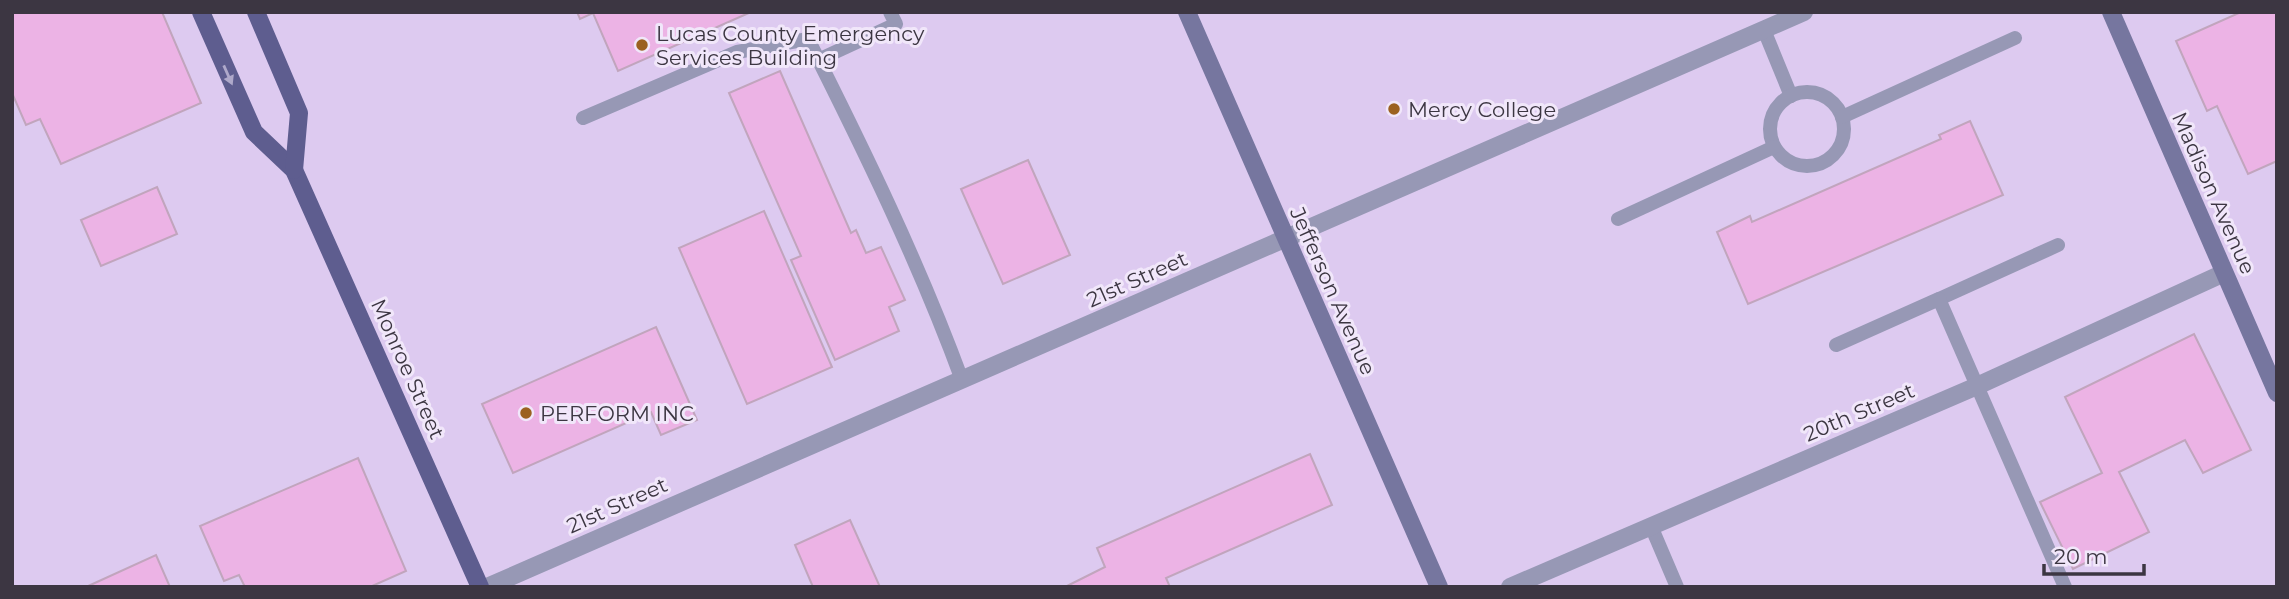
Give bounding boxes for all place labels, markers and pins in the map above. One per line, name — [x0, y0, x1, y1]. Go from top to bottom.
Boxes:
place label: Lucas County Emergency Services Building — [656, 21, 925, 70]
marker: Lucas County Emergency Services Building — [634, 37, 650, 53]
place label: Mercy College — [1408, 97, 1556, 122]
marker: Mercy College — [1386, 101, 1402, 117]
place label: PERFORM INC — [540, 401, 694, 426]
marker: PERFORM INC — [518, 405, 534, 421]

